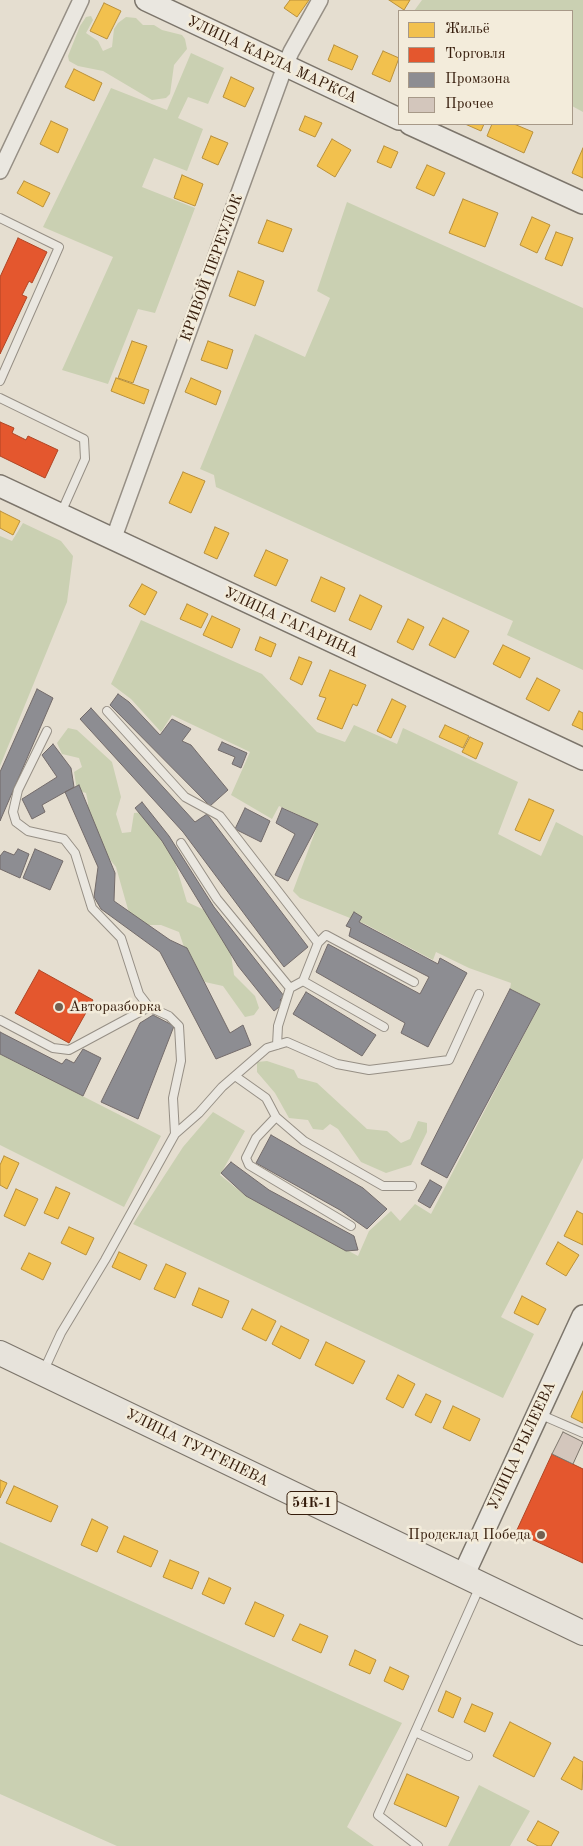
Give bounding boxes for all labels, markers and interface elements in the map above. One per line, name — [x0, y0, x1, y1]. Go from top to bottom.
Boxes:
legend — [398, 10, 573, 125]
street label: УЛИЦА КАРЛА МАРКСА — [184, 13, 360, 107]
text: Жильё — [445, 22, 490, 37]
text: Торговля — [445, 47, 506, 62]
text: Промзона — [445, 72, 510, 87]
text: Прочее — [445, 97, 493, 112]
street label: КРИВОЙ ПЕРЕУЛОК — [177, 192, 247, 344]
street label: УЛИЦА ГАГАРИНА — [221, 584, 361, 662]
place label: Авторазборка — [69, 998, 161, 1016]
marker: Авторазборка — [53, 1001, 65, 1013]
street label: УЛИЦА РЫЛЕЕВА — [484, 1379, 560, 1513]
street label: УЛИЦА ТУРГЕНЕВА — [122, 1405, 272, 1491]
road number: 54К-1 — [287, 1492, 337, 1515]
place label: Продсклад Победа — [408, 1526, 531, 1544]
marker: Продсклад Победа — [535, 1529, 547, 1541]

